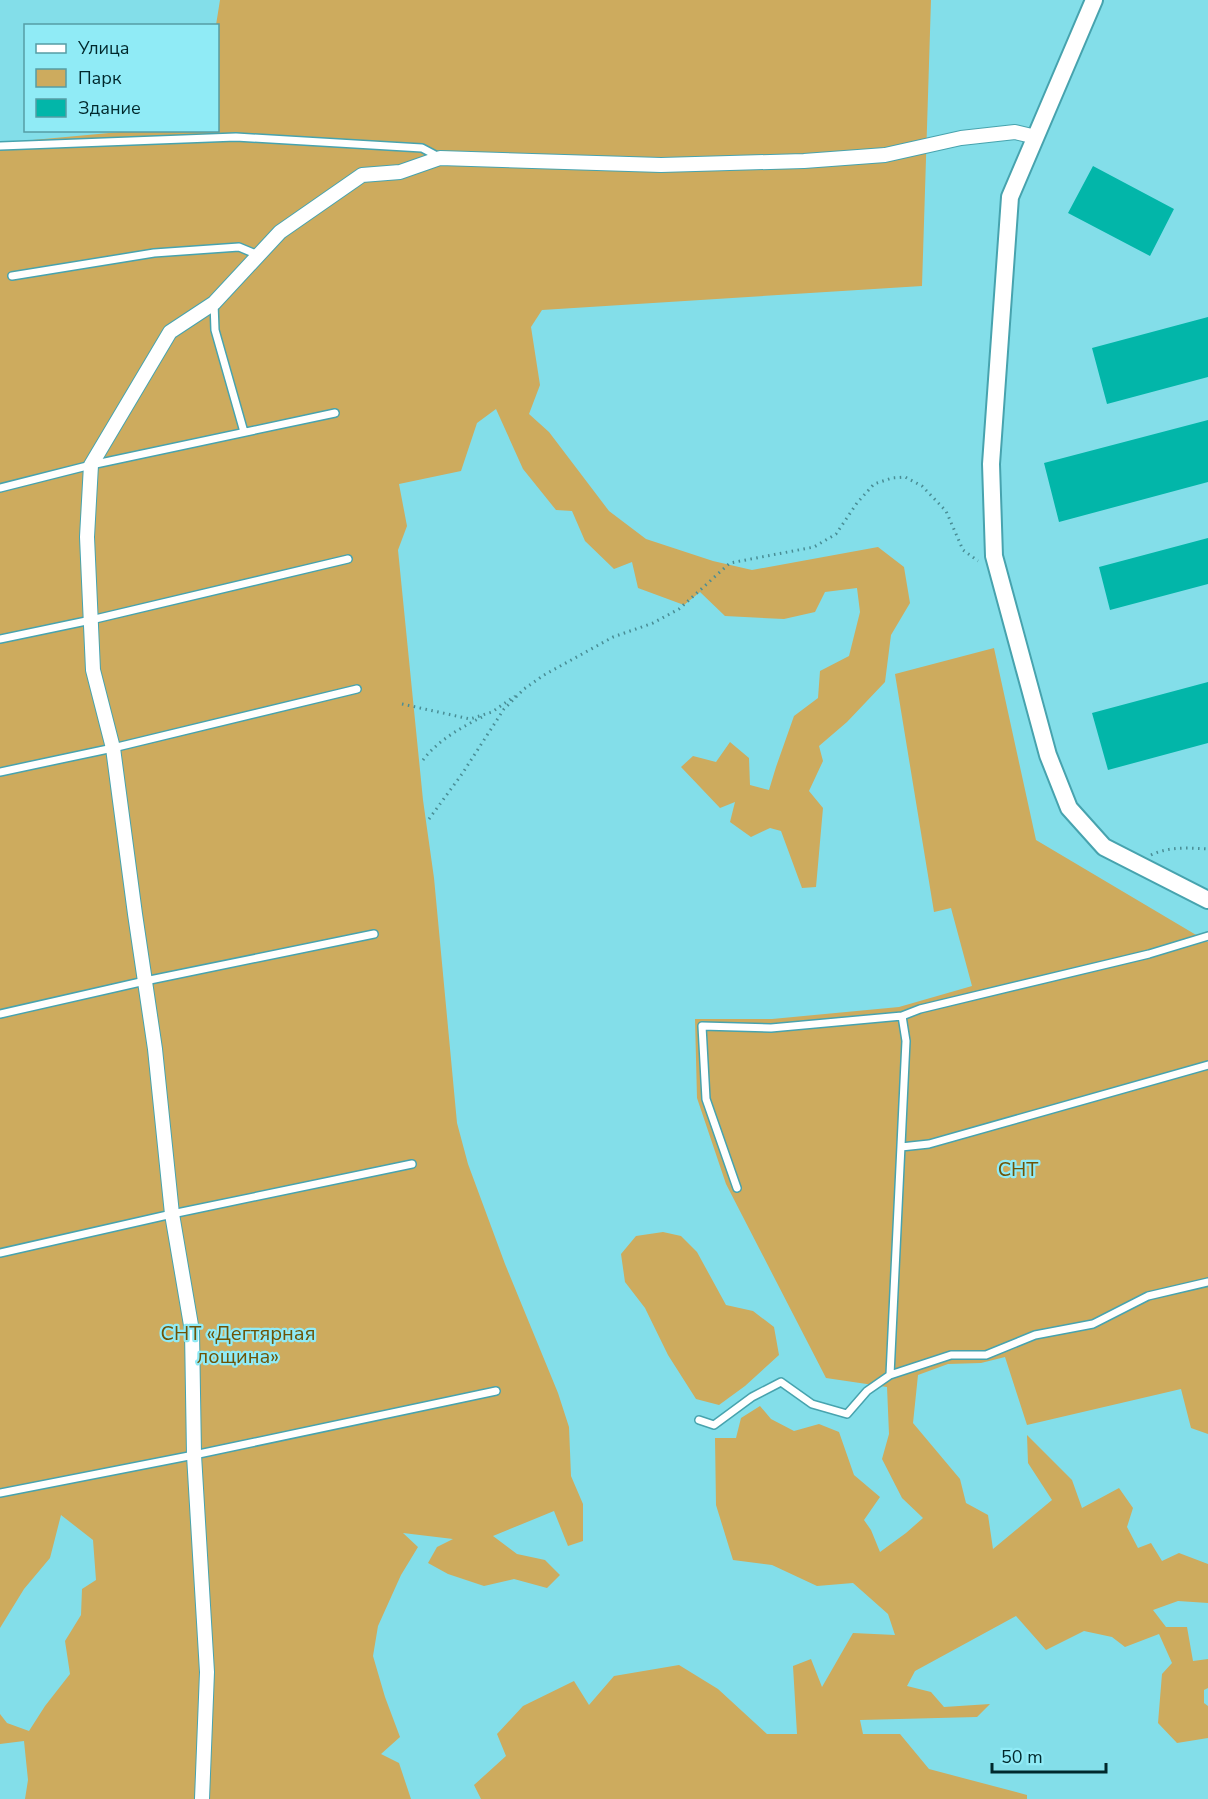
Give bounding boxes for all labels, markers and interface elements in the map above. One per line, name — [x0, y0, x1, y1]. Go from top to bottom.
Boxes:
legend — [24, 24, 219, 132]
text: Улица — [77, 36, 129, 60]
text: Парк — [78, 66, 122, 90]
text: Здание — [78, 96, 141, 120]
park label: СНТ — [998, 1156, 1038, 1183]
park label: СНТ «Дегтярная лощина» — [161, 1320, 315, 1370]
scale bar — [992, 1736, 1106, 1774]
text: 50 m — [1001, 1745, 1043, 1769]

